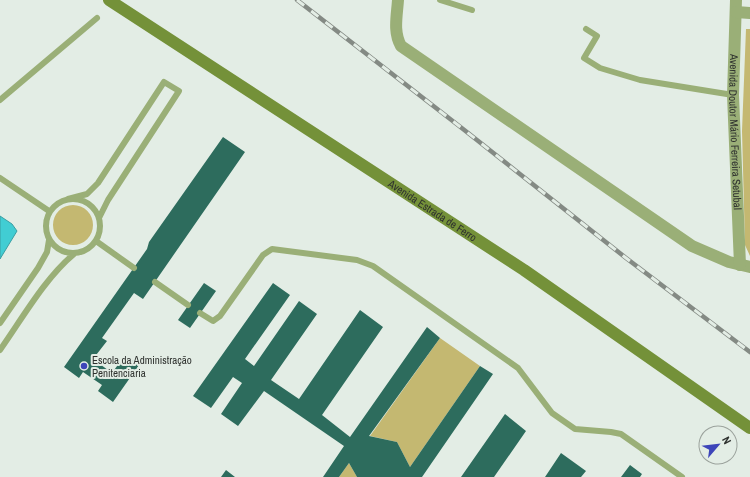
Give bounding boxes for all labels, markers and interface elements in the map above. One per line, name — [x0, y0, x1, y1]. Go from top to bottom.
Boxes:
street label: Avenida Doutor Mário Ferreira Setubal — [726, 53, 745, 210]
street label: Avenida Estrada de Ferro — [385, 176, 480, 244]
place label: Escola da Administração Penitenciaria — [92, 353, 192, 380]
marker: Escola da Administração Penitenciaria — [79, 361, 89, 371]
north arrow — [698, 425, 738, 465]
text: N — [719, 434, 735, 446]

